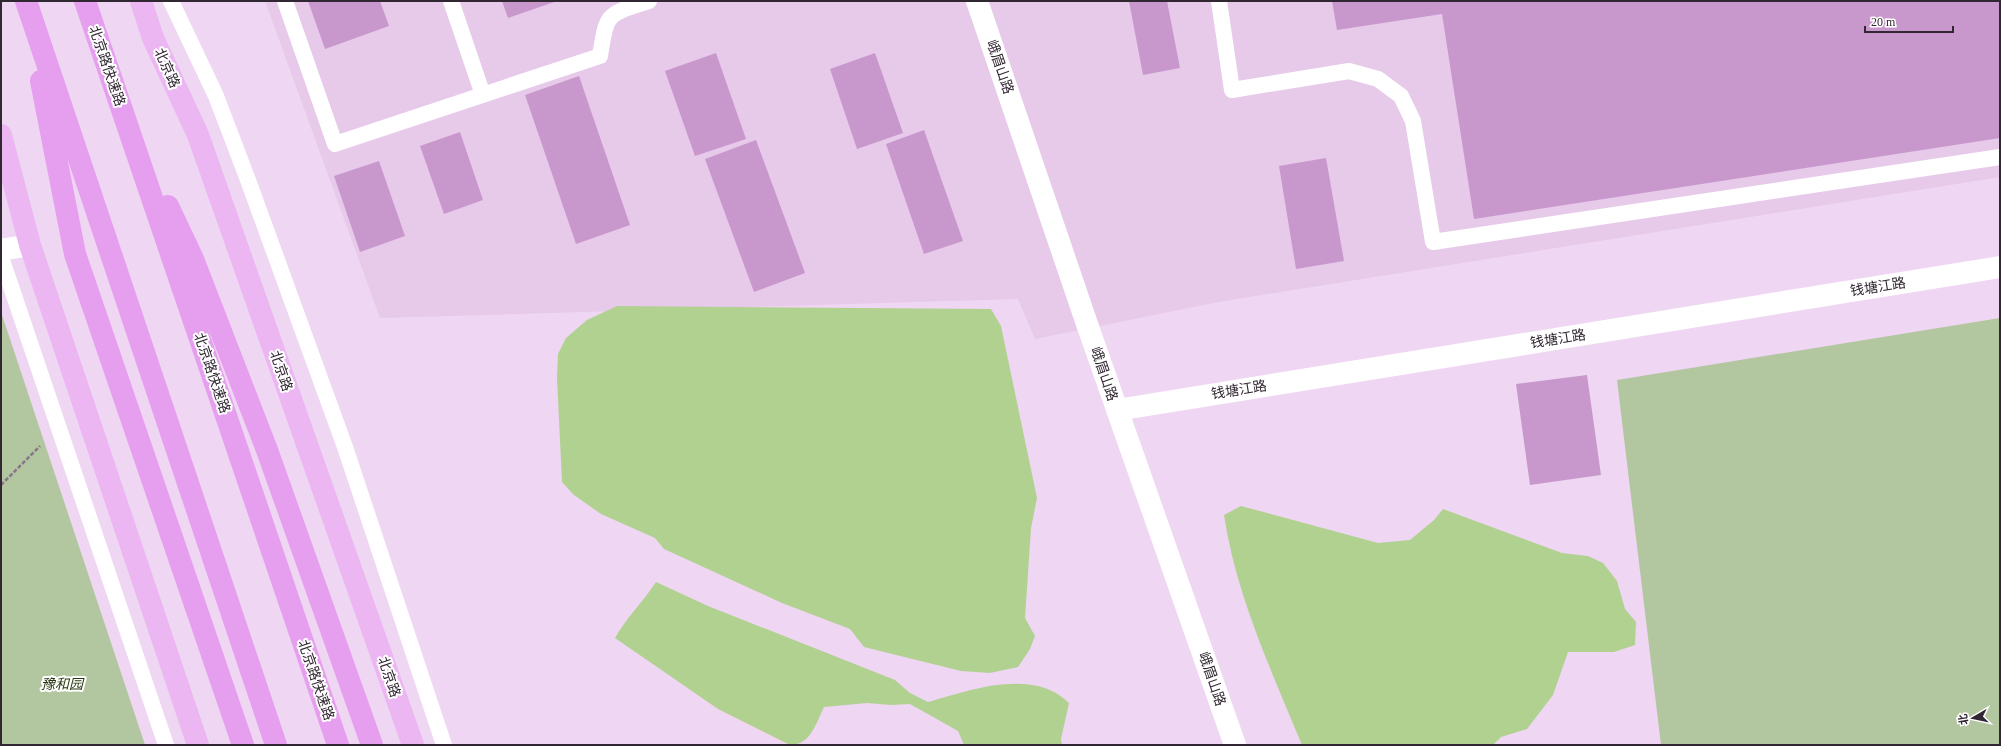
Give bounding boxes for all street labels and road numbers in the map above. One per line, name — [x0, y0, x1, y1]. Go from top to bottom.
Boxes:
street label: 北京路快速路 — [86, 24, 129, 108]
street label: 峨眉山路 — [984, 38, 1016, 96]
street label: 北京路 — [152, 45, 183, 90]
street label: 钱塘江路 — [1849, 274, 1907, 299]
street label: 钱塘江路 — [1529, 326, 1587, 351]
street label: 北京路快速路 — [191, 331, 234, 415]
street label: 峨眉山路 — [1088, 345, 1120, 403]
street label: 北京路 — [267, 348, 296, 393]
street label: 钱塘江路 — [1210, 377, 1268, 402]
street label: 北京路快速路 — [295, 638, 338, 722]
street label: 峨眉山路 — [1196, 650, 1228, 708]
street label: 北京路 — [375, 654, 404, 699]

